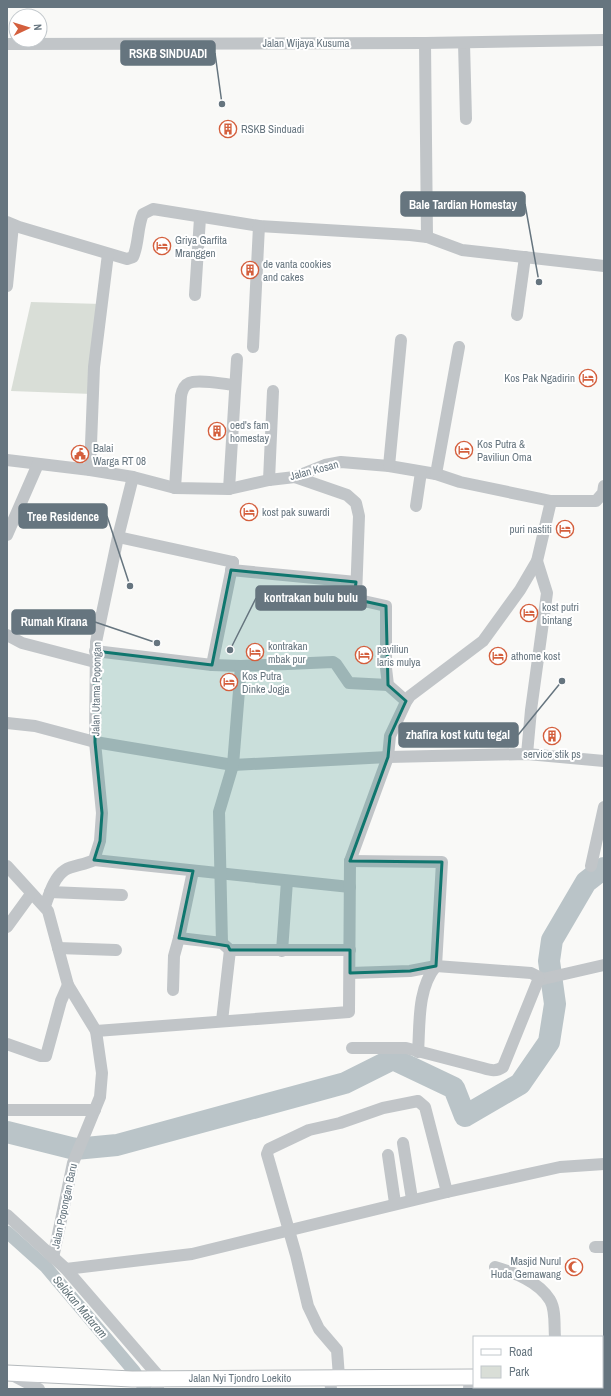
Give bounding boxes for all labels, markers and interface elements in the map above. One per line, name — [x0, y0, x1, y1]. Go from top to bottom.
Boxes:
north arrow — [8, 8, 48, 48]
text: N — [31, 24, 45, 31]
street label: Jalan Wijaya Kusuma — [262, 36, 350, 50]
callout: RSKB SINDUADI — [121, 41, 215, 65]
text: RSKB SINDUADI — [129, 46, 207, 62]
building icon: RSKB Sinduadi — [218, 119, 238, 139]
place label: RSKB Sinduadi — [241, 122, 304, 136]
callout: Bale Tardian Homestay — [401, 192, 525, 216]
text: Bale Tardian Homestay — [409, 197, 518, 213]
place label: Griya Garfita Mranggen — [175, 233, 227, 260]
hotel icon: Griya Garfita Mranggen — [152, 236, 172, 256]
place label: de vanta cookies and cakes — [263, 257, 332, 284]
building icon: de vanta cookies and cakes — [240, 260, 260, 280]
hotel icon: Kos Pak Ngadirin — [578, 368, 598, 388]
place label: Kos Pak Ngadirin — [504, 371, 575, 385]
place label: oed's fam homestay — [230, 418, 270, 445]
building icon: oed's fam homestay — [207, 421, 227, 441]
place label: Kos Putra & Paviliun Oma — [477, 437, 532, 464]
hotel icon: Kos Putra & Paviliun Oma — [454, 440, 474, 460]
place label: Balai Warga RT 08 — [93, 441, 146, 468]
public building icon: Balai Warga RT 08 — [70, 444, 90, 464]
street label: Jalan Kosan — [288, 457, 340, 483]
hotel icon: kost pak suwardi — [239, 502, 259, 522]
callout: Tree Residence — [19, 504, 107, 528]
place label: kost pak suwardi — [262, 505, 330, 519]
text: Tree Residence — [27, 509, 100, 525]
hotel icon: puri nastiti — [555, 519, 575, 539]
place label: puri nastiti — [509, 522, 552, 536]
callout: kontrakan bulu bulu — [256, 586, 366, 610]
text: kontrakan bulu bulu — [264, 590, 358, 606]
place label: kost putri bintang — [542, 600, 579, 627]
hotel icon: kost putri bintang — [519, 603, 539, 623]
callout: Rumah Kirana — [12, 610, 95, 634]
text: Rumah Kirana — [21, 614, 88, 630]
place label: kontrakan mbak pur — [268, 639, 308, 666]
street label: Jalan Utama Popongan — [88, 642, 104, 736]
hotel icon: kontrakan mbak pur — [245, 642, 265, 662]
place label: paviliun laris mulya — [377, 642, 421, 669]
hotel icon: paviliun laris mulya — [354, 645, 374, 665]
hotel icon: athome kost — [488, 646, 508, 666]
place label: athome kost — [511, 649, 561, 663]
place label: Kos Putra Dinke Jogja — [242, 669, 290, 696]
hotel icon: Kos Putra Dinke Jogja — [219, 672, 239, 692]
callout: zhafira kost kutu tegal — [399, 723, 518, 747]
building icon: service stik ps — [542, 726, 562, 746]
text: zhafira kost kutu tegal — [406, 727, 510, 743]
place label: service stik ps — [523, 747, 581, 761]
street label: Jalan Popongan Baru — [48, 1162, 80, 1250]
place label: Masjid Nurul Huda Gemawang — [491, 1254, 561, 1281]
mosque icon: Masjid Nurul Huda Gemawang — [564, 1257, 584, 1277]
water label: Selokan Mataram — [49, 1272, 111, 1342]
legend — [473, 1336, 603, 1388]
text: Road — [509, 1344, 533, 1360]
text: Park — [509, 1364, 529, 1380]
street label: Jalan Nyi Tjondro Loekito — [189, 1371, 291, 1385]

